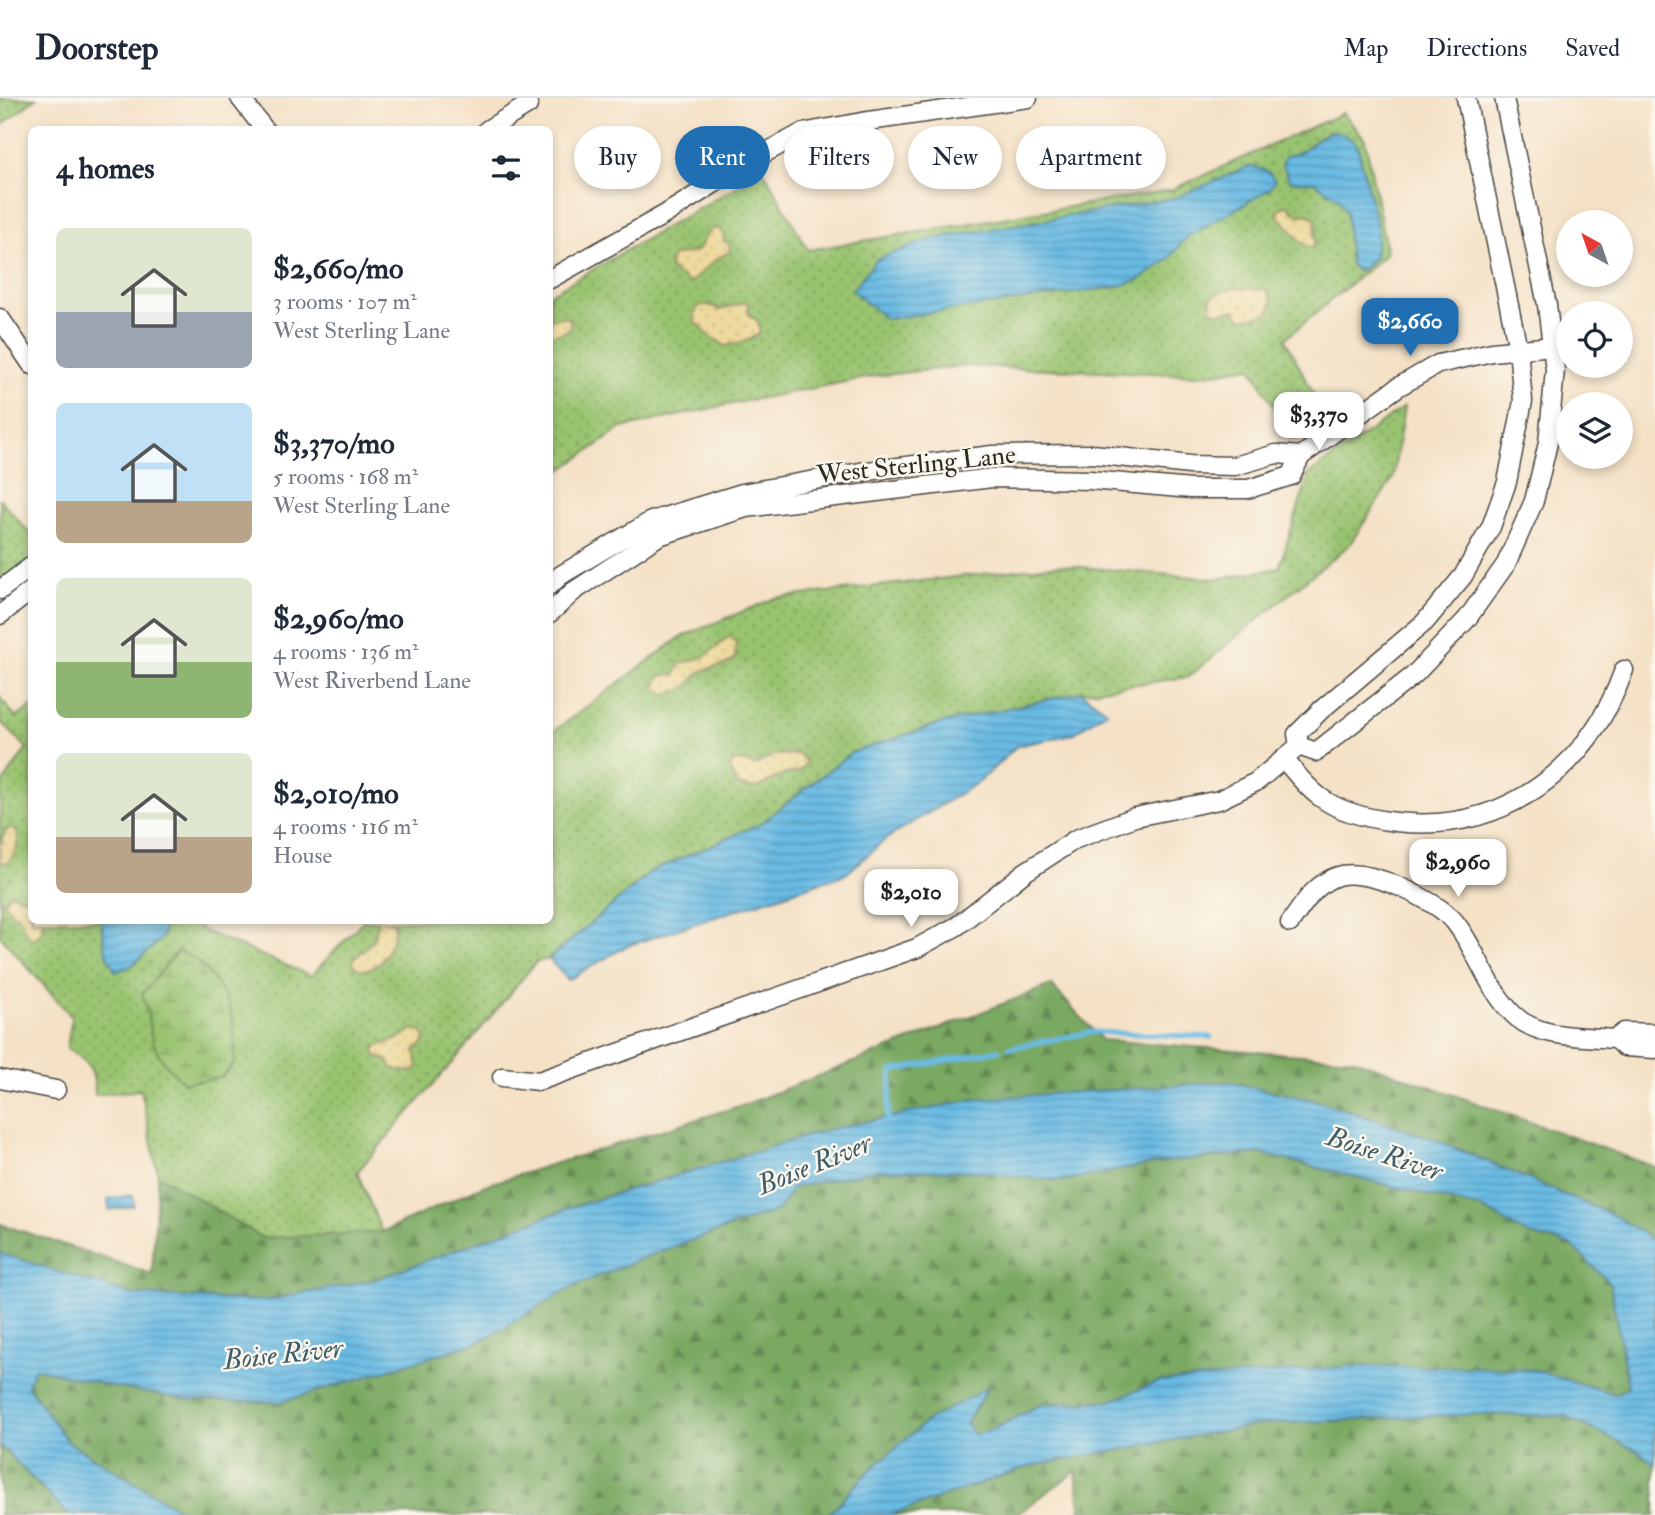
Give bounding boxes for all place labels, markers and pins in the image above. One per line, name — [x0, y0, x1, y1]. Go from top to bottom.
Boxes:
pin: $2,660 — [1353, 299, 1467, 358]
pin: $3,370 — [1262, 392, 1376, 452]
pin: $2,960 — [1401, 840, 1515, 899]
pin: $2,010 — [854, 870, 968, 929]

